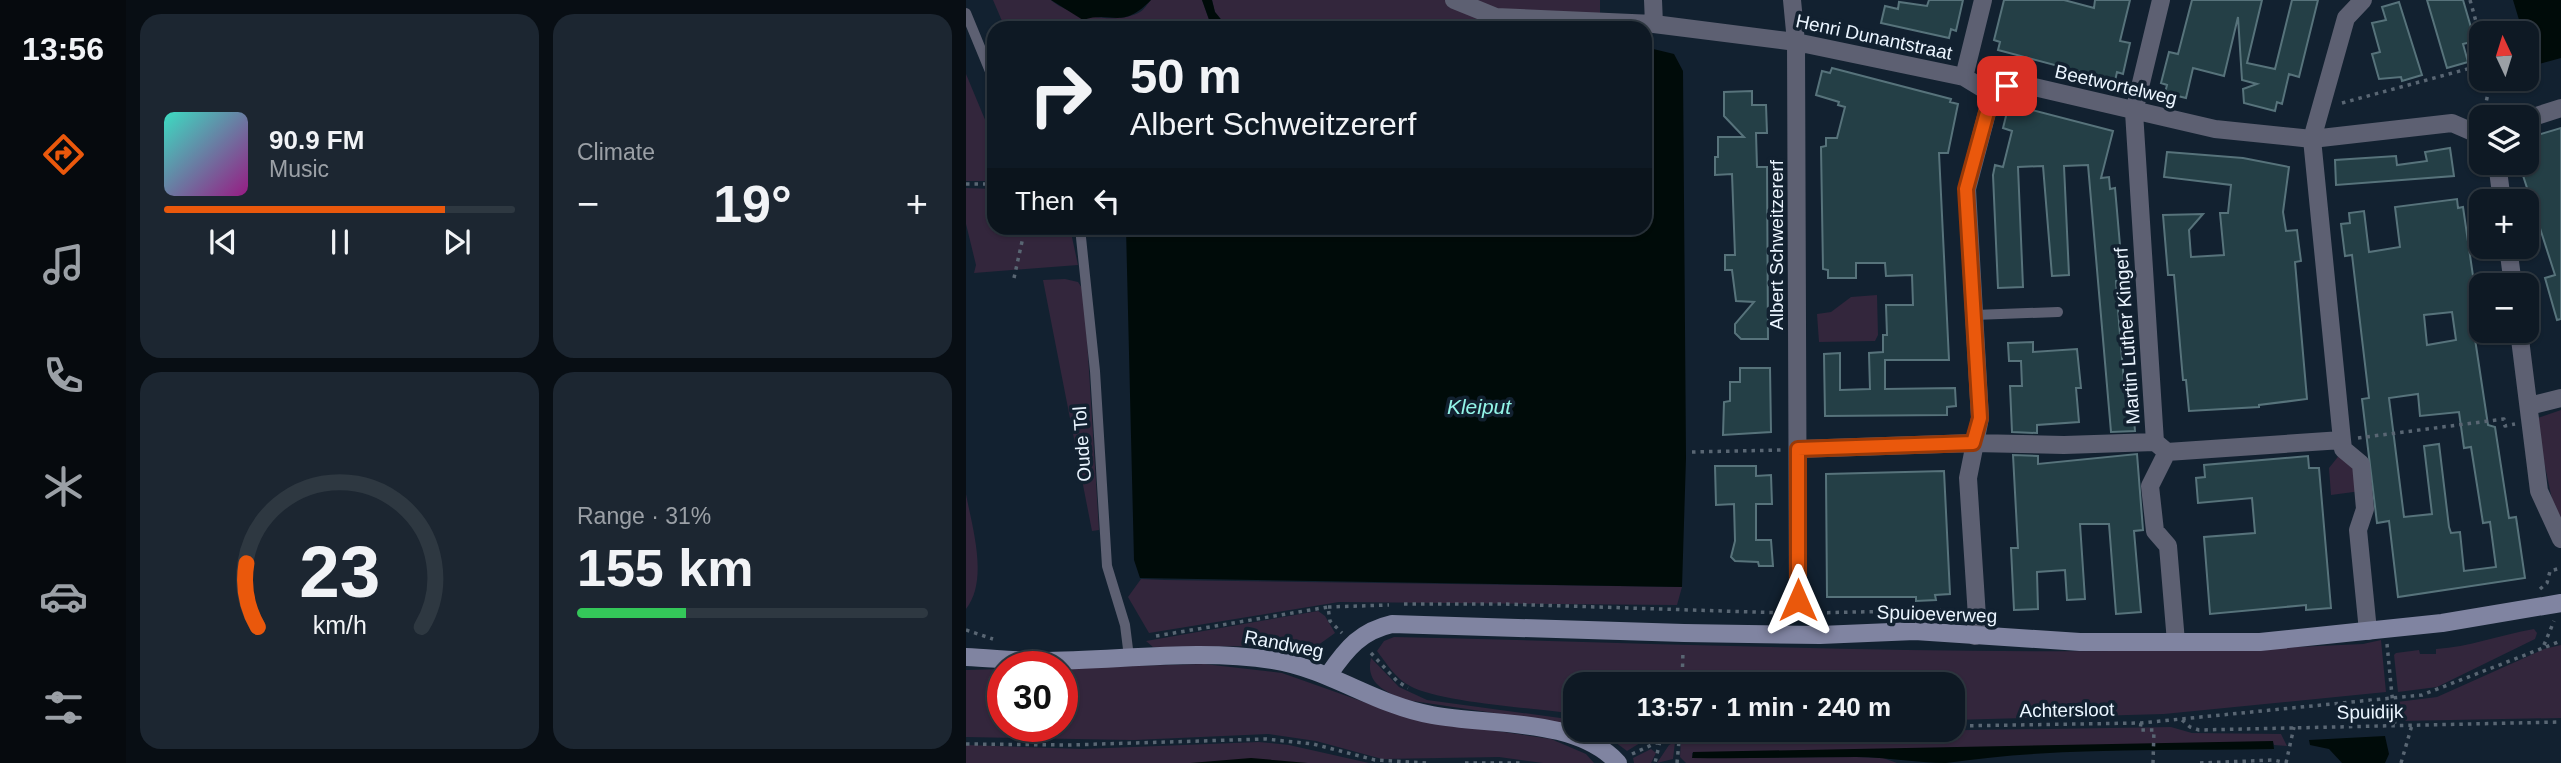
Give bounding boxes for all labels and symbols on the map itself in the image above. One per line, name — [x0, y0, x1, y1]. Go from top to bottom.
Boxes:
street label: Henri Dunantstraat — [1794, 10, 1955, 64]
north arrow — [2469, 21, 2539, 91]
pin — [1977, 56, 2037, 116]
street label: Beetwortelweg — [2053, 61, 2179, 109]
street label: Albert Schweitzererf — [1766, 159, 1787, 330]
street label: Martin Luther Kingerf — [2110, 246, 2144, 425]
water label: Kleiput — [1447, 395, 1512, 418]
street label: Oude Tol — [1069, 406, 1095, 482]
position arrow — [1761, 563, 1835, 637]
street label: Spuioeverweg — [1876, 601, 1998, 627]
street label: Randweg — [1243, 626, 1325, 662]
speed limit sign: 30 — [987, 651, 1078, 742]
street label: Achtersloot — [2019, 699, 2115, 721]
street label: Spuidijk — [2337, 701, 2404, 723]

